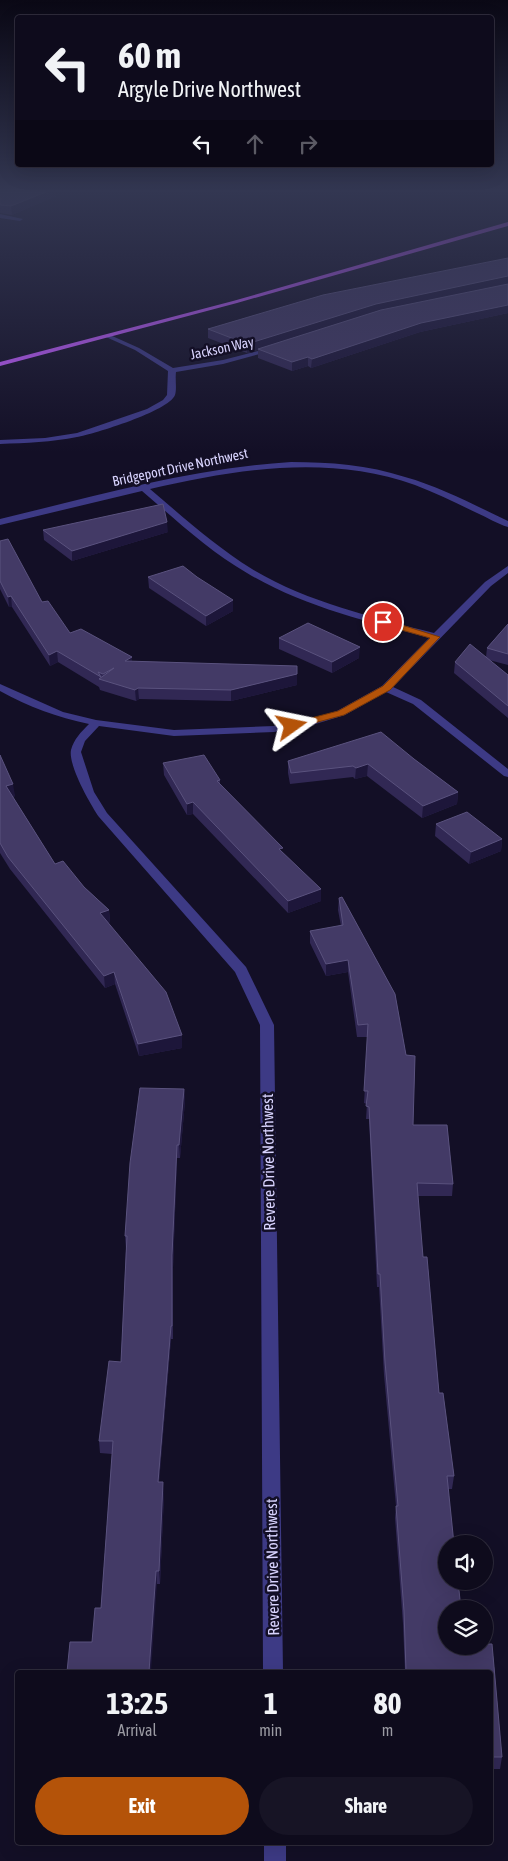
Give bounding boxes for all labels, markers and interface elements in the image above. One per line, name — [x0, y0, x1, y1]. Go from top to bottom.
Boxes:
icon: left — [35, 35, 100, 100]
text: 60 m — [118, 35, 181, 75]
text: Argyle Drive Northwest — [118, 76, 301, 102]
icon: left — [188, 130, 216, 158]
icon: ahead — [241, 130, 269, 158]
icon: right — [294, 130, 322, 158]
street label: Jackson Way — [189, 333, 255, 363]
street label: Bridgeport Drive Northwest — [111, 445, 249, 489]
pin — [362, 601, 404, 643]
icon: arrive — [369, 608, 397, 636]
position arrow — [265, 699, 317, 751]
street label: Revere Drive Northwest — [258, 1093, 278, 1231]
street label: Revere Drive Northwest — [262, 1498, 282, 1636]
map controls — [438, 1535, 493, 1655]
button: sound — [438, 1535, 493, 1590]
button: layers — [438, 1600, 493, 1655]
text: 13:25 — [106, 1686, 168, 1720]
text: 1 — [264, 1686, 278, 1720]
text: 80 — [374, 1686, 402, 1720]
text: Arrival — [118, 1721, 157, 1739]
text: min — [259, 1721, 282, 1739]
text: m — [382, 1721, 393, 1739]
button: Exit — [35, 1777, 249, 1835]
button: Share — [259, 1777, 473, 1835]

